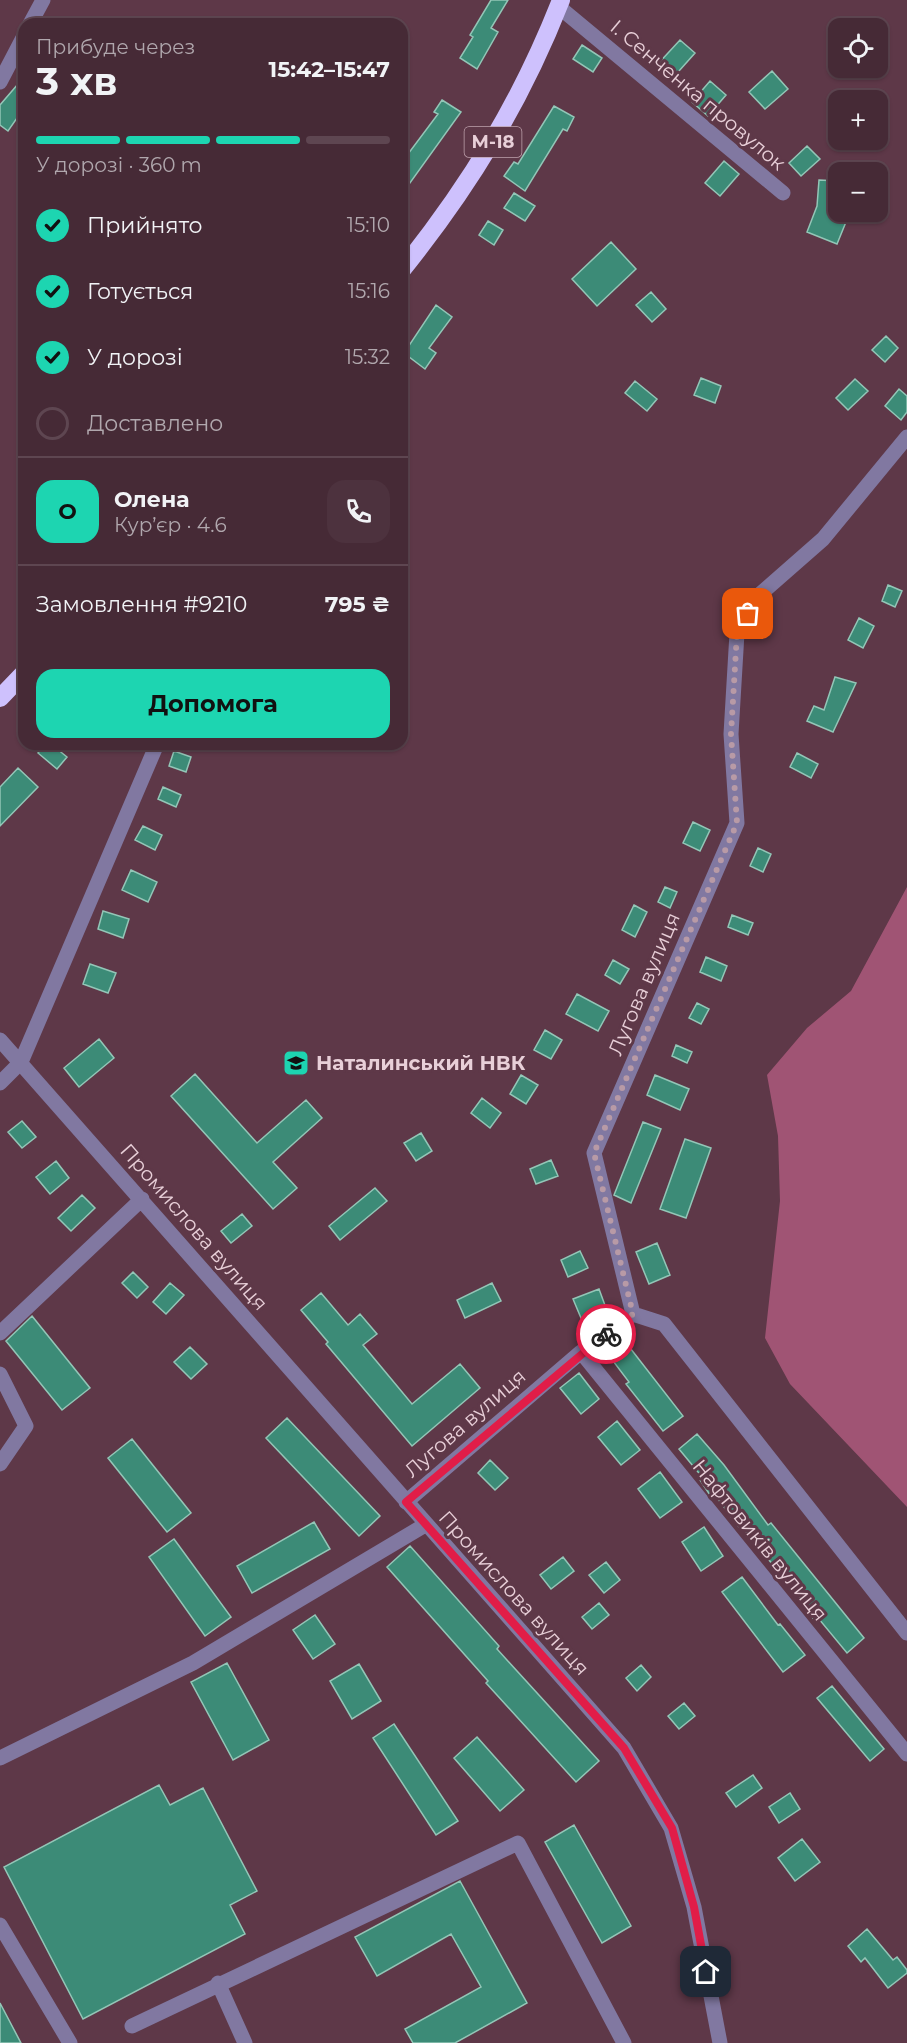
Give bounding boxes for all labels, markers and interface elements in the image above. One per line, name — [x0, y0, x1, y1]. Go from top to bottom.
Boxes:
street label: І. Сенченка провулок — [606, 15, 791, 176]
map controls — [828, 18, 888, 222]
button: locate — [828, 18, 888, 78]
text: Прибуде через — [36, 35, 195, 59]
text: 15:42–15:47 — [269, 56, 390, 83]
text: 3 хв — [36, 57, 117, 105]
button: + — [828, 90, 888, 150]
road number: М-18 — [464, 127, 522, 157]
text: У дорозі · 360 m — [36, 153, 202, 177]
button: − — [828, 162, 888, 222]
icon: check — [36, 209, 69, 242]
text: Прийнято — [87, 212, 203, 239]
text: 15:10 — [347, 213, 390, 237]
icon: check — [36, 275, 69, 308]
text: Готується — [87, 278, 193, 305]
text: 15:16 — [348, 279, 390, 303]
icon: check — [36, 341, 69, 374]
text: У дорозі — [87, 344, 183, 371]
text: 15:32 — [345, 345, 390, 369]
text: Доставлено — [87, 410, 223, 437]
button: phone — [327, 480, 390, 543]
text: Олена — [114, 486, 189, 513]
text: О — [58, 498, 77, 525]
text: Кур’єр · 4.6 — [114, 513, 227, 537]
pin — [722, 588, 773, 639]
text: Замовлення #9210 — [36, 591, 247, 618]
text: 795 ₴ — [325, 591, 390, 618]
icon: bag — [731, 597, 764, 630]
button: Допомога — [36, 669, 390, 738]
street label: Лугова вулиця — [603, 909, 685, 1059]
school or university icon: Наталинський НВК — [281, 1048, 311, 1078]
place label: Наталинський НВК — [316, 1051, 526, 1075]
street label: Промислова вулиця — [115, 1139, 273, 1315]
courier — [576, 1304, 636, 1364]
icon: bike — [590, 1318, 623, 1351]
street label: Лугова вулиця — [399, 1364, 531, 1482]
street label: Нафтовиків вулиця — [688, 1455, 832, 1625]
street label: Промислова вулиця — [434, 1506, 594, 1680]
pin — [680, 1946, 731, 1997]
icon: home — [689, 1955, 722, 1988]

